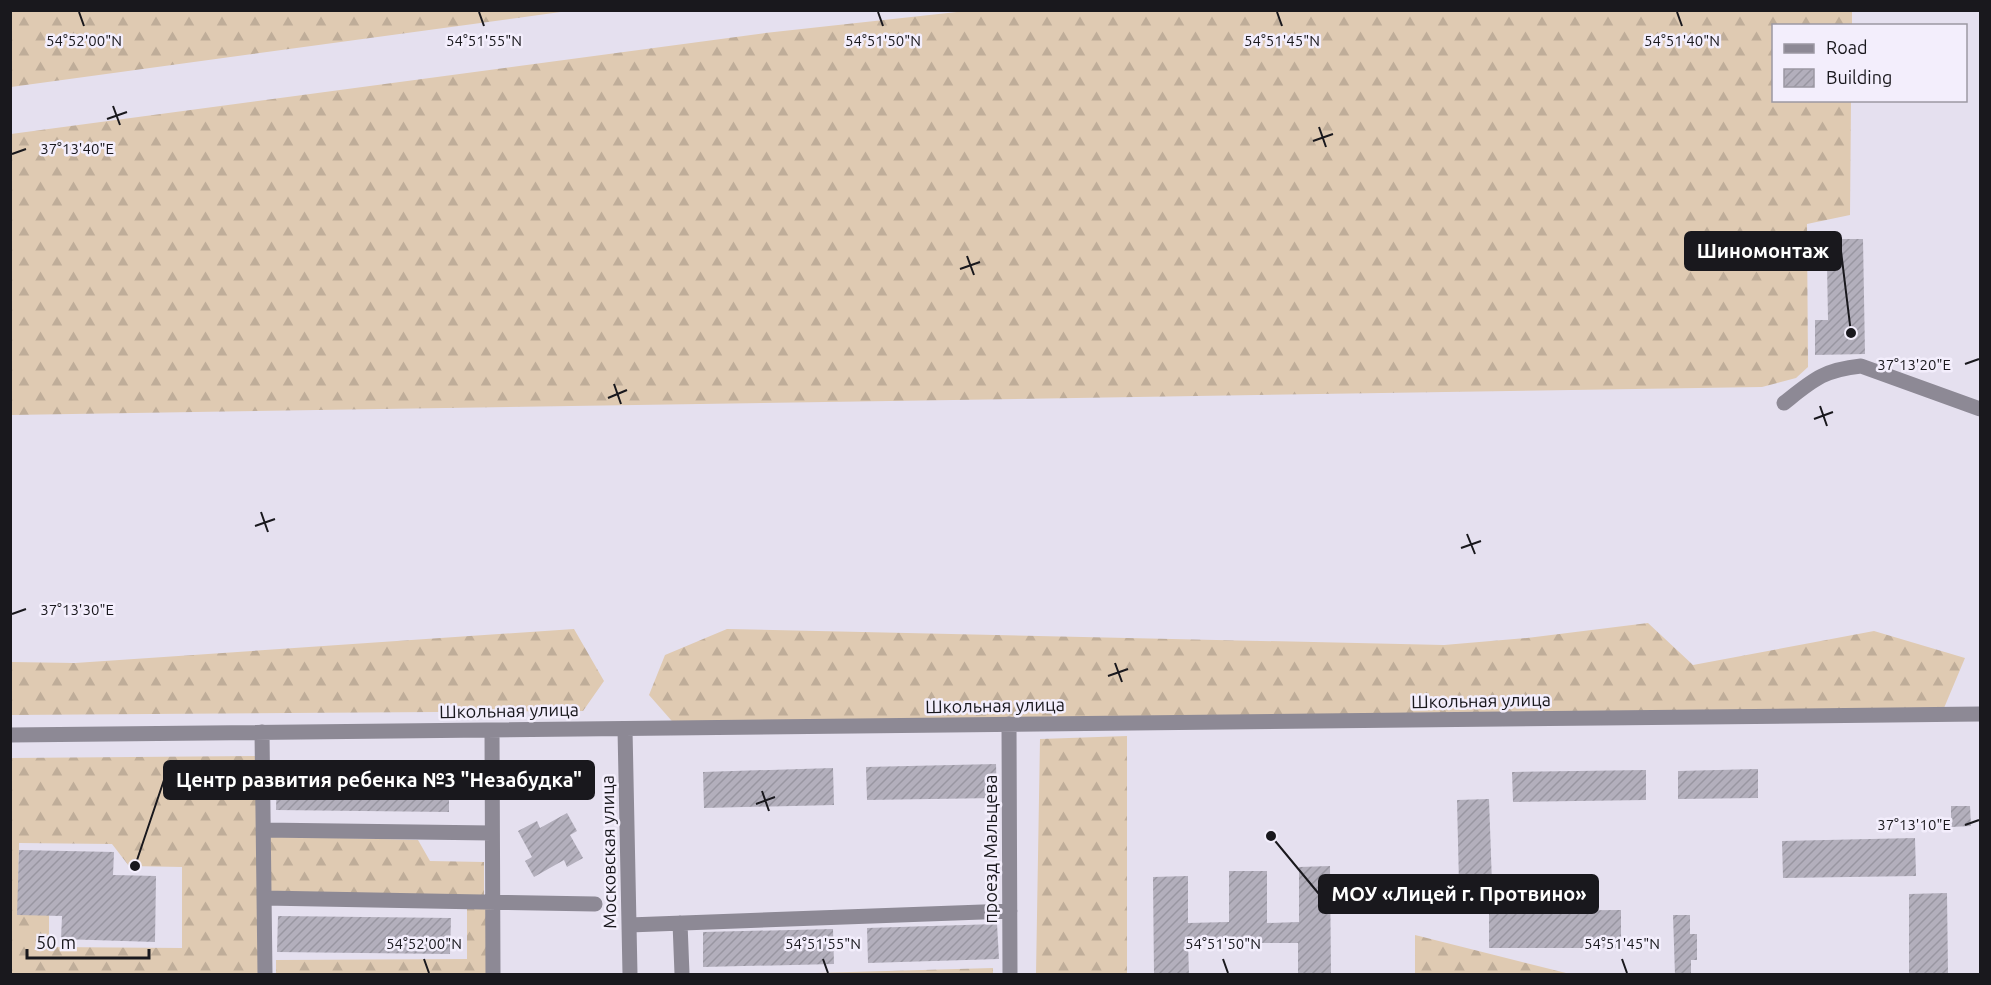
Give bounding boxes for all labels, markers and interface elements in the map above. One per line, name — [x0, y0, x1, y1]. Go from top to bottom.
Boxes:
legend — [1772, 24, 1967, 102]
text: 54°52'00"N — [46, 32, 122, 49]
text: 54°51'55"N — [446, 32, 522, 49]
text: 54°51'50"N — [845, 32, 921, 49]
text: 54°51'45"N — [1244, 32, 1320, 49]
text: 54°51'40"N — [1644, 32, 1720, 49]
text: Road — [1826, 37, 1868, 57]
text: Building — [1826, 67, 1892, 87]
text: 37°13'40"E — [40, 140, 114, 157]
callout: Шиномонтаж — [1685, 232, 1841, 270]
text: Шиномонтаж — [1697, 239, 1830, 262]
text: 37°13'20"E — [1877, 356, 1951, 373]
text: 37°13'30"E — [40, 601, 114, 618]
street label: Школьная улица — [1411, 689, 1551, 711]
street label: Школьная улица — [925, 694, 1065, 716]
street label: Школьная улица — [439, 699, 579, 721]
callout: Центр развития ребенка №3 "Незабудка" — [164, 761, 594, 799]
text: Центр развития ребенка №3 "Незабудка" — [176, 768, 582, 791]
street label: Московская улица — [597, 775, 619, 929]
street label: проезд Мальцева — [980, 775, 1000, 923]
text: 37°13'10"E — [1877, 816, 1951, 833]
callout: МОУ «Лицей г. Протвино» — [1319, 875, 1598, 913]
text: МОУ «Лицей г. Протвино» — [1331, 882, 1587, 905]
scale bar — [27, 922, 148, 960]
text: 50 m — [36, 932, 76, 952]
text: 54°52'00"N — [386, 935, 462, 952]
text: 54°51'55"N — [785, 935, 861, 952]
text: 54°51'50"N — [1185, 935, 1261, 952]
text: 54°51'45"N — [1584, 935, 1660, 952]

